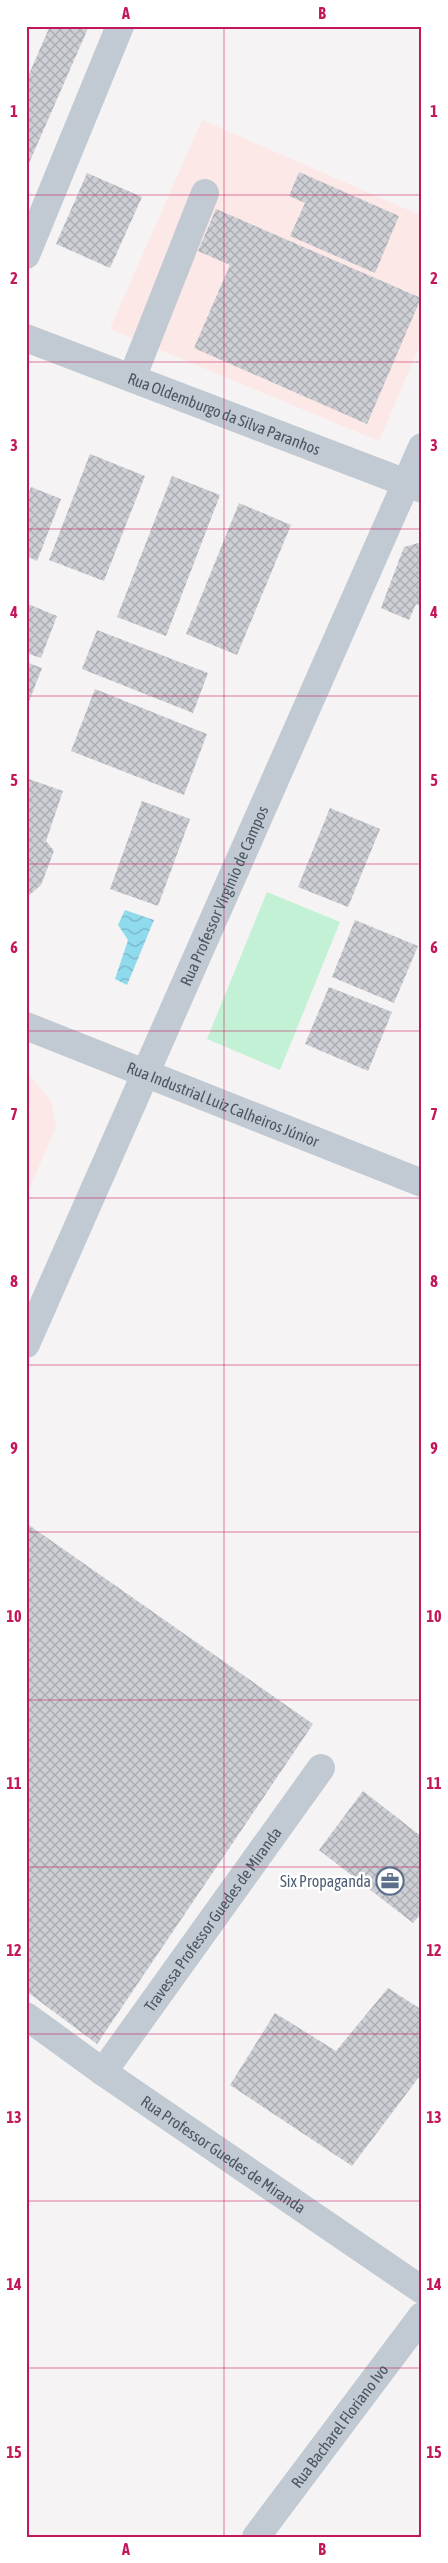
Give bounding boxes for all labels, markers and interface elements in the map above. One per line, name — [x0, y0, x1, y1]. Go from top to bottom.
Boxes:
text: A — [121, 4, 130, 22]
text: B — [318, 4, 326, 22]
text: 1 — [10, 102, 18, 120]
text: 1 — [430, 102, 438, 120]
text: 2 — [10, 269, 18, 287]
text: 2 — [430, 269, 438, 287]
street label: Rua Oldemburgo da Silva Paranhos — [125, 369, 323, 459]
text: 3 — [10, 436, 18, 454]
text: 3 — [430, 436, 438, 454]
text: 4 — [9, 603, 18, 621]
text: 4 — [429, 603, 438, 621]
text: 5 — [10, 771, 18, 789]
text: 5 — [430, 771, 438, 789]
street label: Rua Professor Virgínio de Campos — [176, 803, 272, 988]
text: 6 — [10, 938, 18, 956]
text: 6 — [430, 938, 438, 956]
street label: Rua Industrial Luiz Calheiros Júnior — [124, 1058, 322, 1150]
text: 7 — [10, 1105, 18, 1123]
text: 7 — [430, 1105, 438, 1123]
text: 8 — [10, 1272, 18, 1290]
text: 8 — [430, 1272, 438, 1290]
text: 9 — [10, 1439, 18, 1457]
text: 9 — [430, 1439, 438, 1457]
text: 10 — [6, 1607, 22, 1625]
text: 10 — [426, 1607, 442, 1625]
text: 11 — [6, 1774, 22, 1792]
text: 11 — [426, 1774, 442, 1792]
street label: Travessa Professor Guedes de Miranda — [140, 1824, 285, 2015]
office icon: Six Propaganda — [375, 1866, 405, 1896]
place label: Six Propaganda — [280, 1872, 371, 1891]
text: 12 — [6, 1941, 22, 1959]
text: 12 — [426, 1941, 442, 1959]
street label: Rua Professor Guedes de Miranda — [138, 2092, 309, 2217]
text: 13 — [6, 2108, 22, 2126]
text: 13 — [426, 2108, 442, 2126]
text: 14 — [6, 2275, 22, 2293]
text: 14 — [426, 2275, 442, 2293]
street label: Rua Bacharel Floriano Ivo — [287, 2361, 392, 2491]
text: 15 — [6, 2443, 22, 2461]
text: 15 — [426, 2443, 442, 2461]
text: A — [121, 2540, 130, 2558]
text: B — [318, 2540, 326, 2558]

